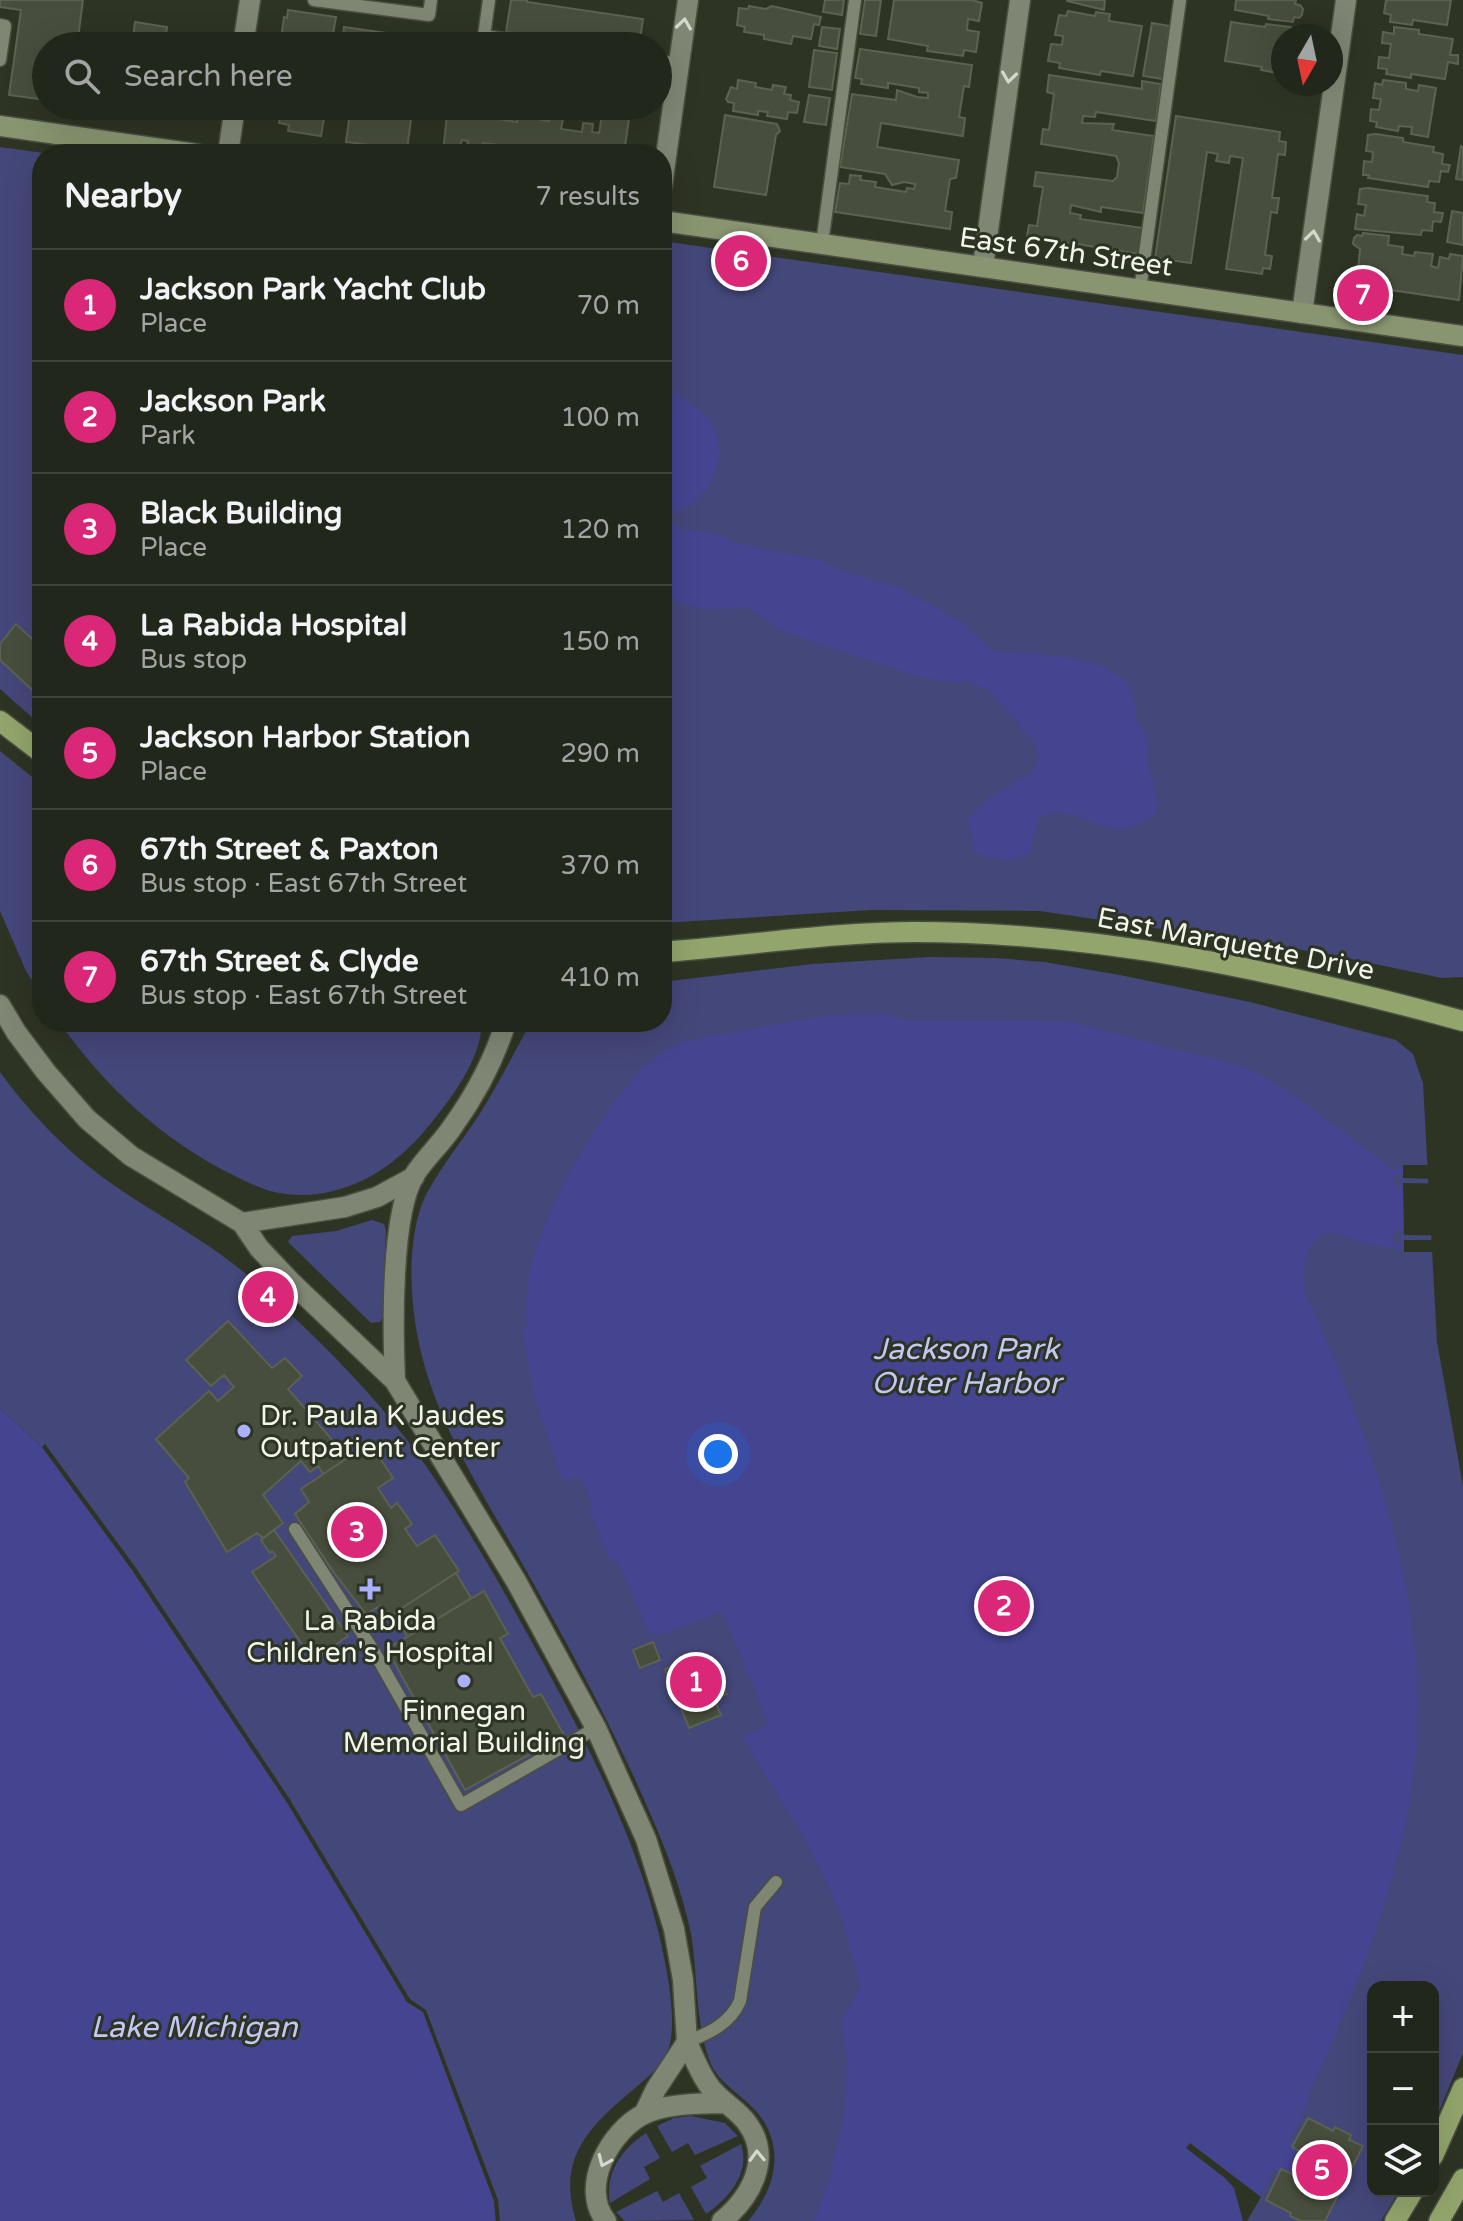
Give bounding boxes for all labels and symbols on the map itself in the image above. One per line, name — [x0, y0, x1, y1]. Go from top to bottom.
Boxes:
one-way arrow — [675, 18, 692, 31]
north arrow — [1271, 24, 1343, 96]
one-way arrow — [1001, 70, 1018, 84]
street label: East 67th Street — [957, 220, 1175, 284]
one-way arrow — [1304, 229, 1321, 243]
pin: 6 — [715, 231, 767, 291]
pin: 7 — [1337, 265, 1389, 325]
street label: East Marquette Drive — [1094, 900, 1377, 988]
pin: 4 — [242, 1267, 294, 1327]
water label: Jackson Park Outer Harbor — [871, 1331, 1064, 1402]
place label: Dr. Paula K Jaudes Outpatient Center — [260, 1399, 505, 1465]
marker: Dr. Paula K Jaudes Outpatient Center — [235, 1422, 253, 1440]
your location — [698, 1434, 738, 1474]
pin: 3 — [331, 1502, 383, 1562]
pin: 2 — [978, 1576, 1030, 1636]
marker: La Rabida Children's Hospital — [359, 1578, 381, 1600]
place label: La Rabida Children's Hospital — [246, 1604, 494, 1670]
pin: 1 — [670, 1652, 722, 1712]
marker: Finnegan Memorial Building — [455, 1672, 473, 1690]
place label: Finnegan Memorial Building — [343, 1694, 585, 1760]
water label: Lake Michigan — [91, 2009, 298, 2046]
pin: 5 — [1296, 2140, 1348, 2200]
one-way arrow — [748, 2149, 765, 2162]
one-way arrow — [597, 2153, 613, 2168]

